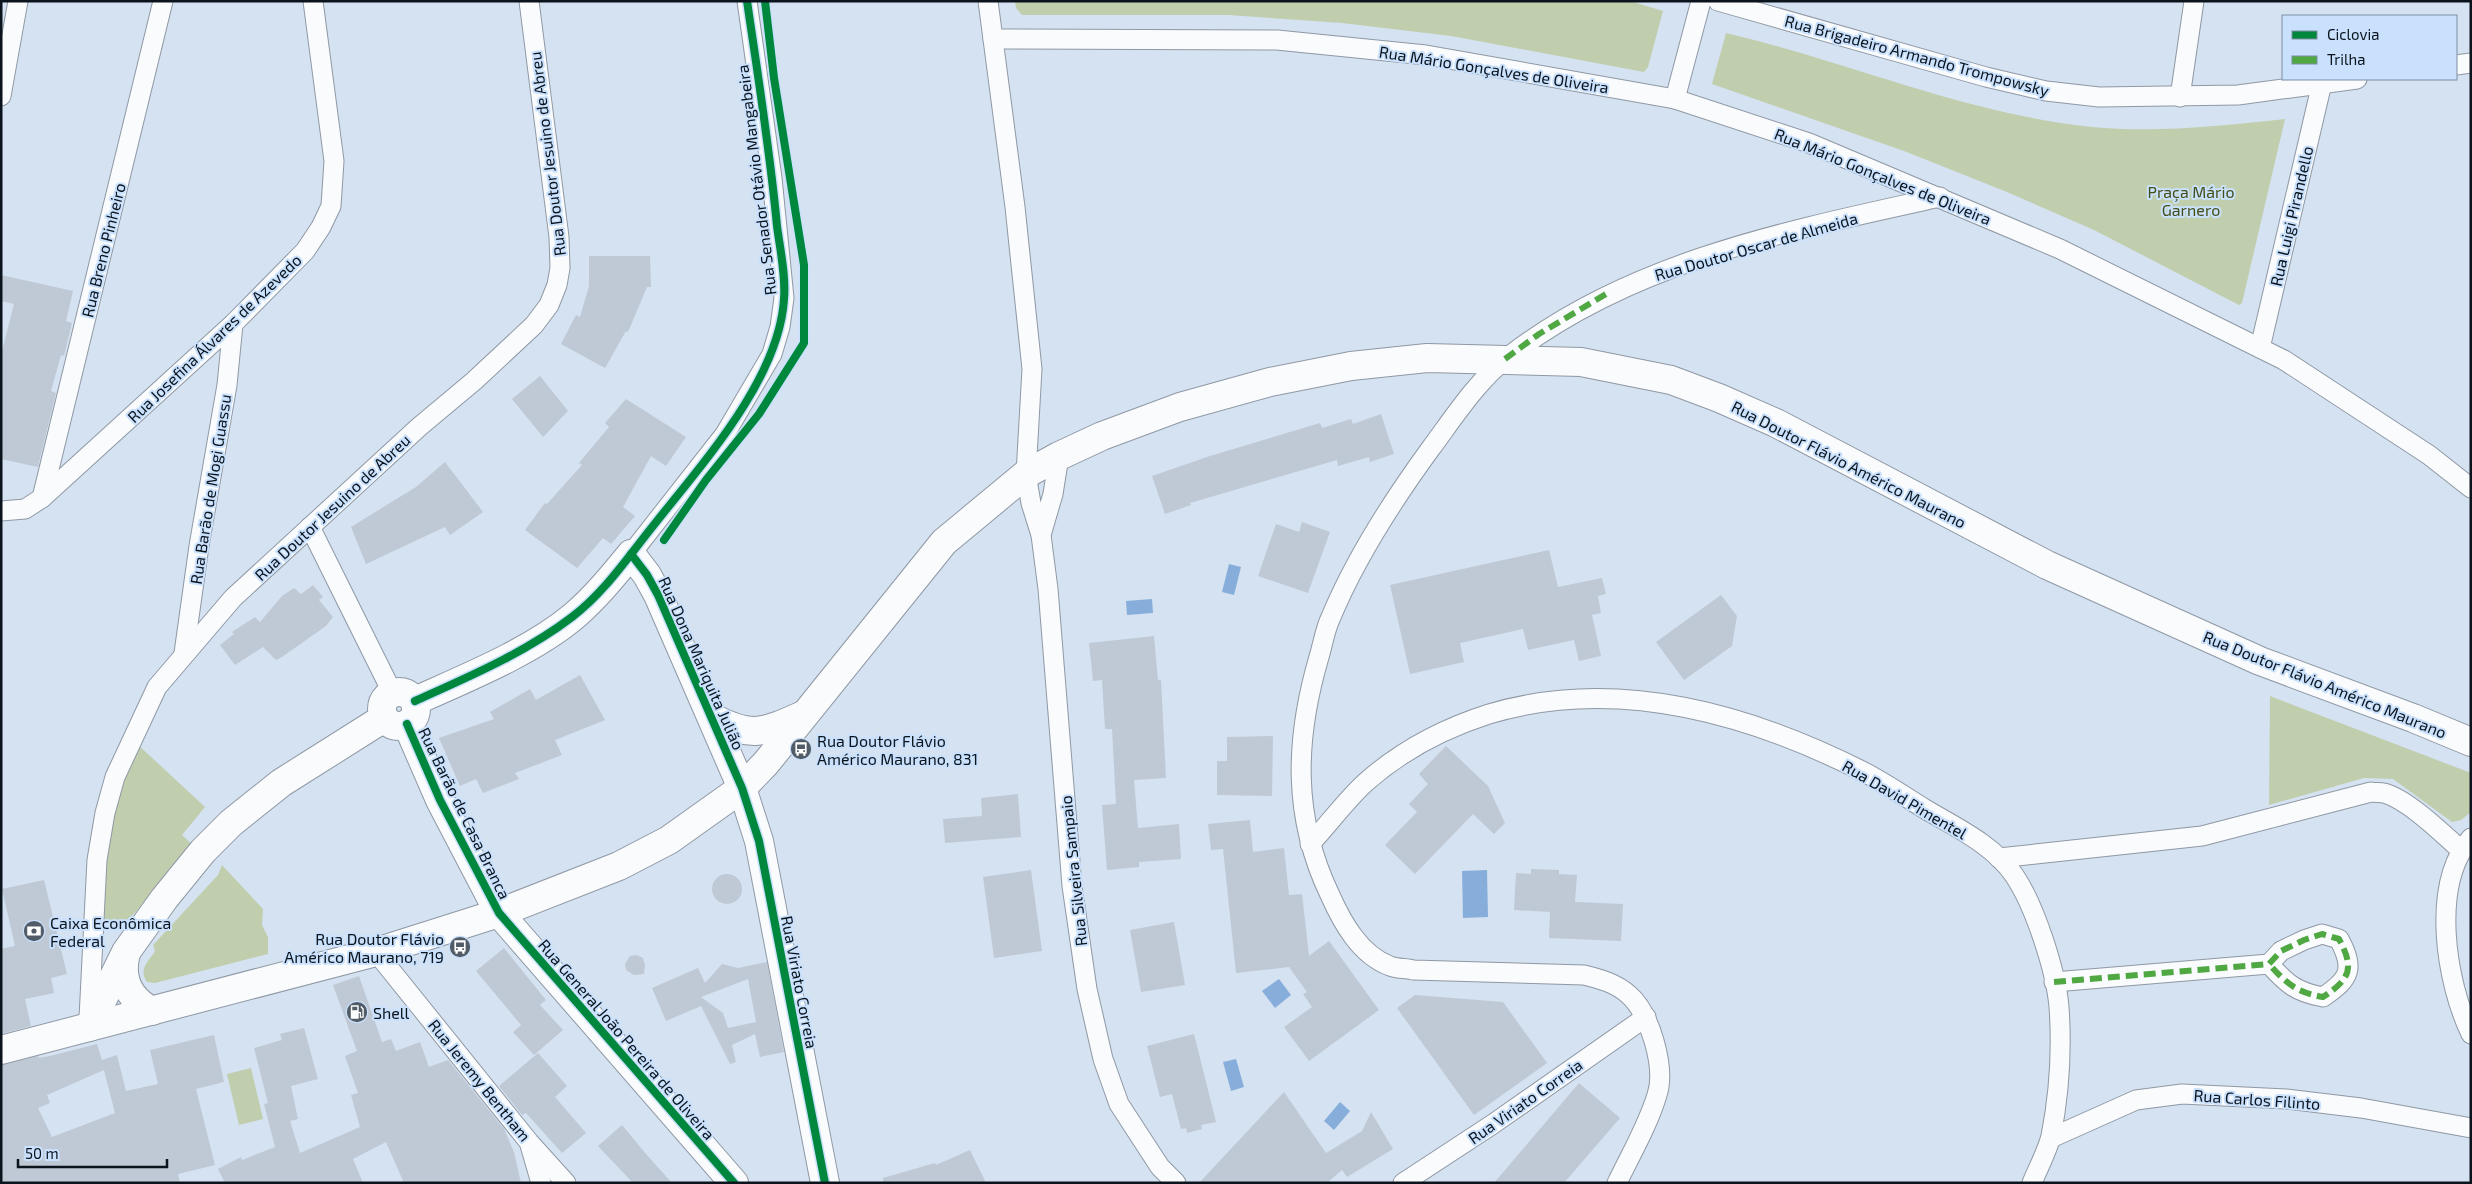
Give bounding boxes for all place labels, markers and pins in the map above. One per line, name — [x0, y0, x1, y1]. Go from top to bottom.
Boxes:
place label: Rua Doutor Flávio Américo Maurano, 831 — [817, 731, 978, 768]
bus stop icon: Rua Doutor Flávio Américo Maurano, 831 — [789, 737, 813, 761]
place label: Caixa Econômica Federal — [50, 913, 171, 950]
bank icon: Caixa Econômica Federal — [22, 919, 46, 943]
place label: Rua Doutor Flávio Américo Maurano, 719 — [284, 929, 444, 966]
bus stop icon: Rua Doutor Flávio Américo Maurano, 719 — [448, 935, 472, 959]
fuel station icon: Shell — [345, 1000, 369, 1024]
place label: Shell — [373, 1003, 410, 1022]

